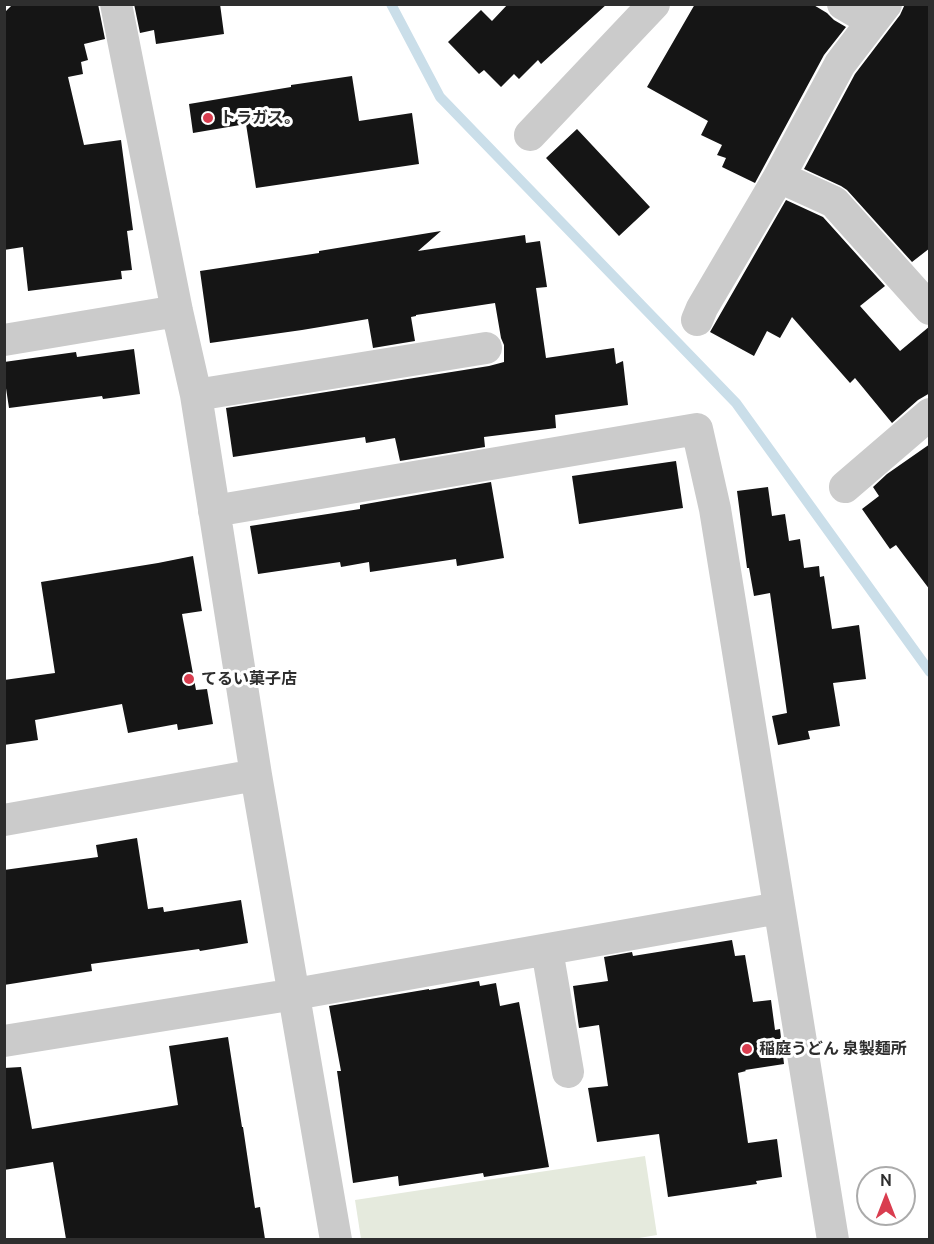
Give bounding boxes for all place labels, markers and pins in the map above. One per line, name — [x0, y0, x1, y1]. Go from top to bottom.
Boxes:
place label: トラガス。 — [220, 108, 300, 128]
marker: トラガス。 — [201, 111, 215, 125]
place label: てるい菓子店 — [201, 669, 297, 689]
marker: てるい菓子店 — [182, 672, 196, 686]
place label: 稲庭うどん 泉製麺所 — [759, 1039, 907, 1059]
marker: 稲庭うどん 泉製麺所 — [740, 1042, 754, 1056]

